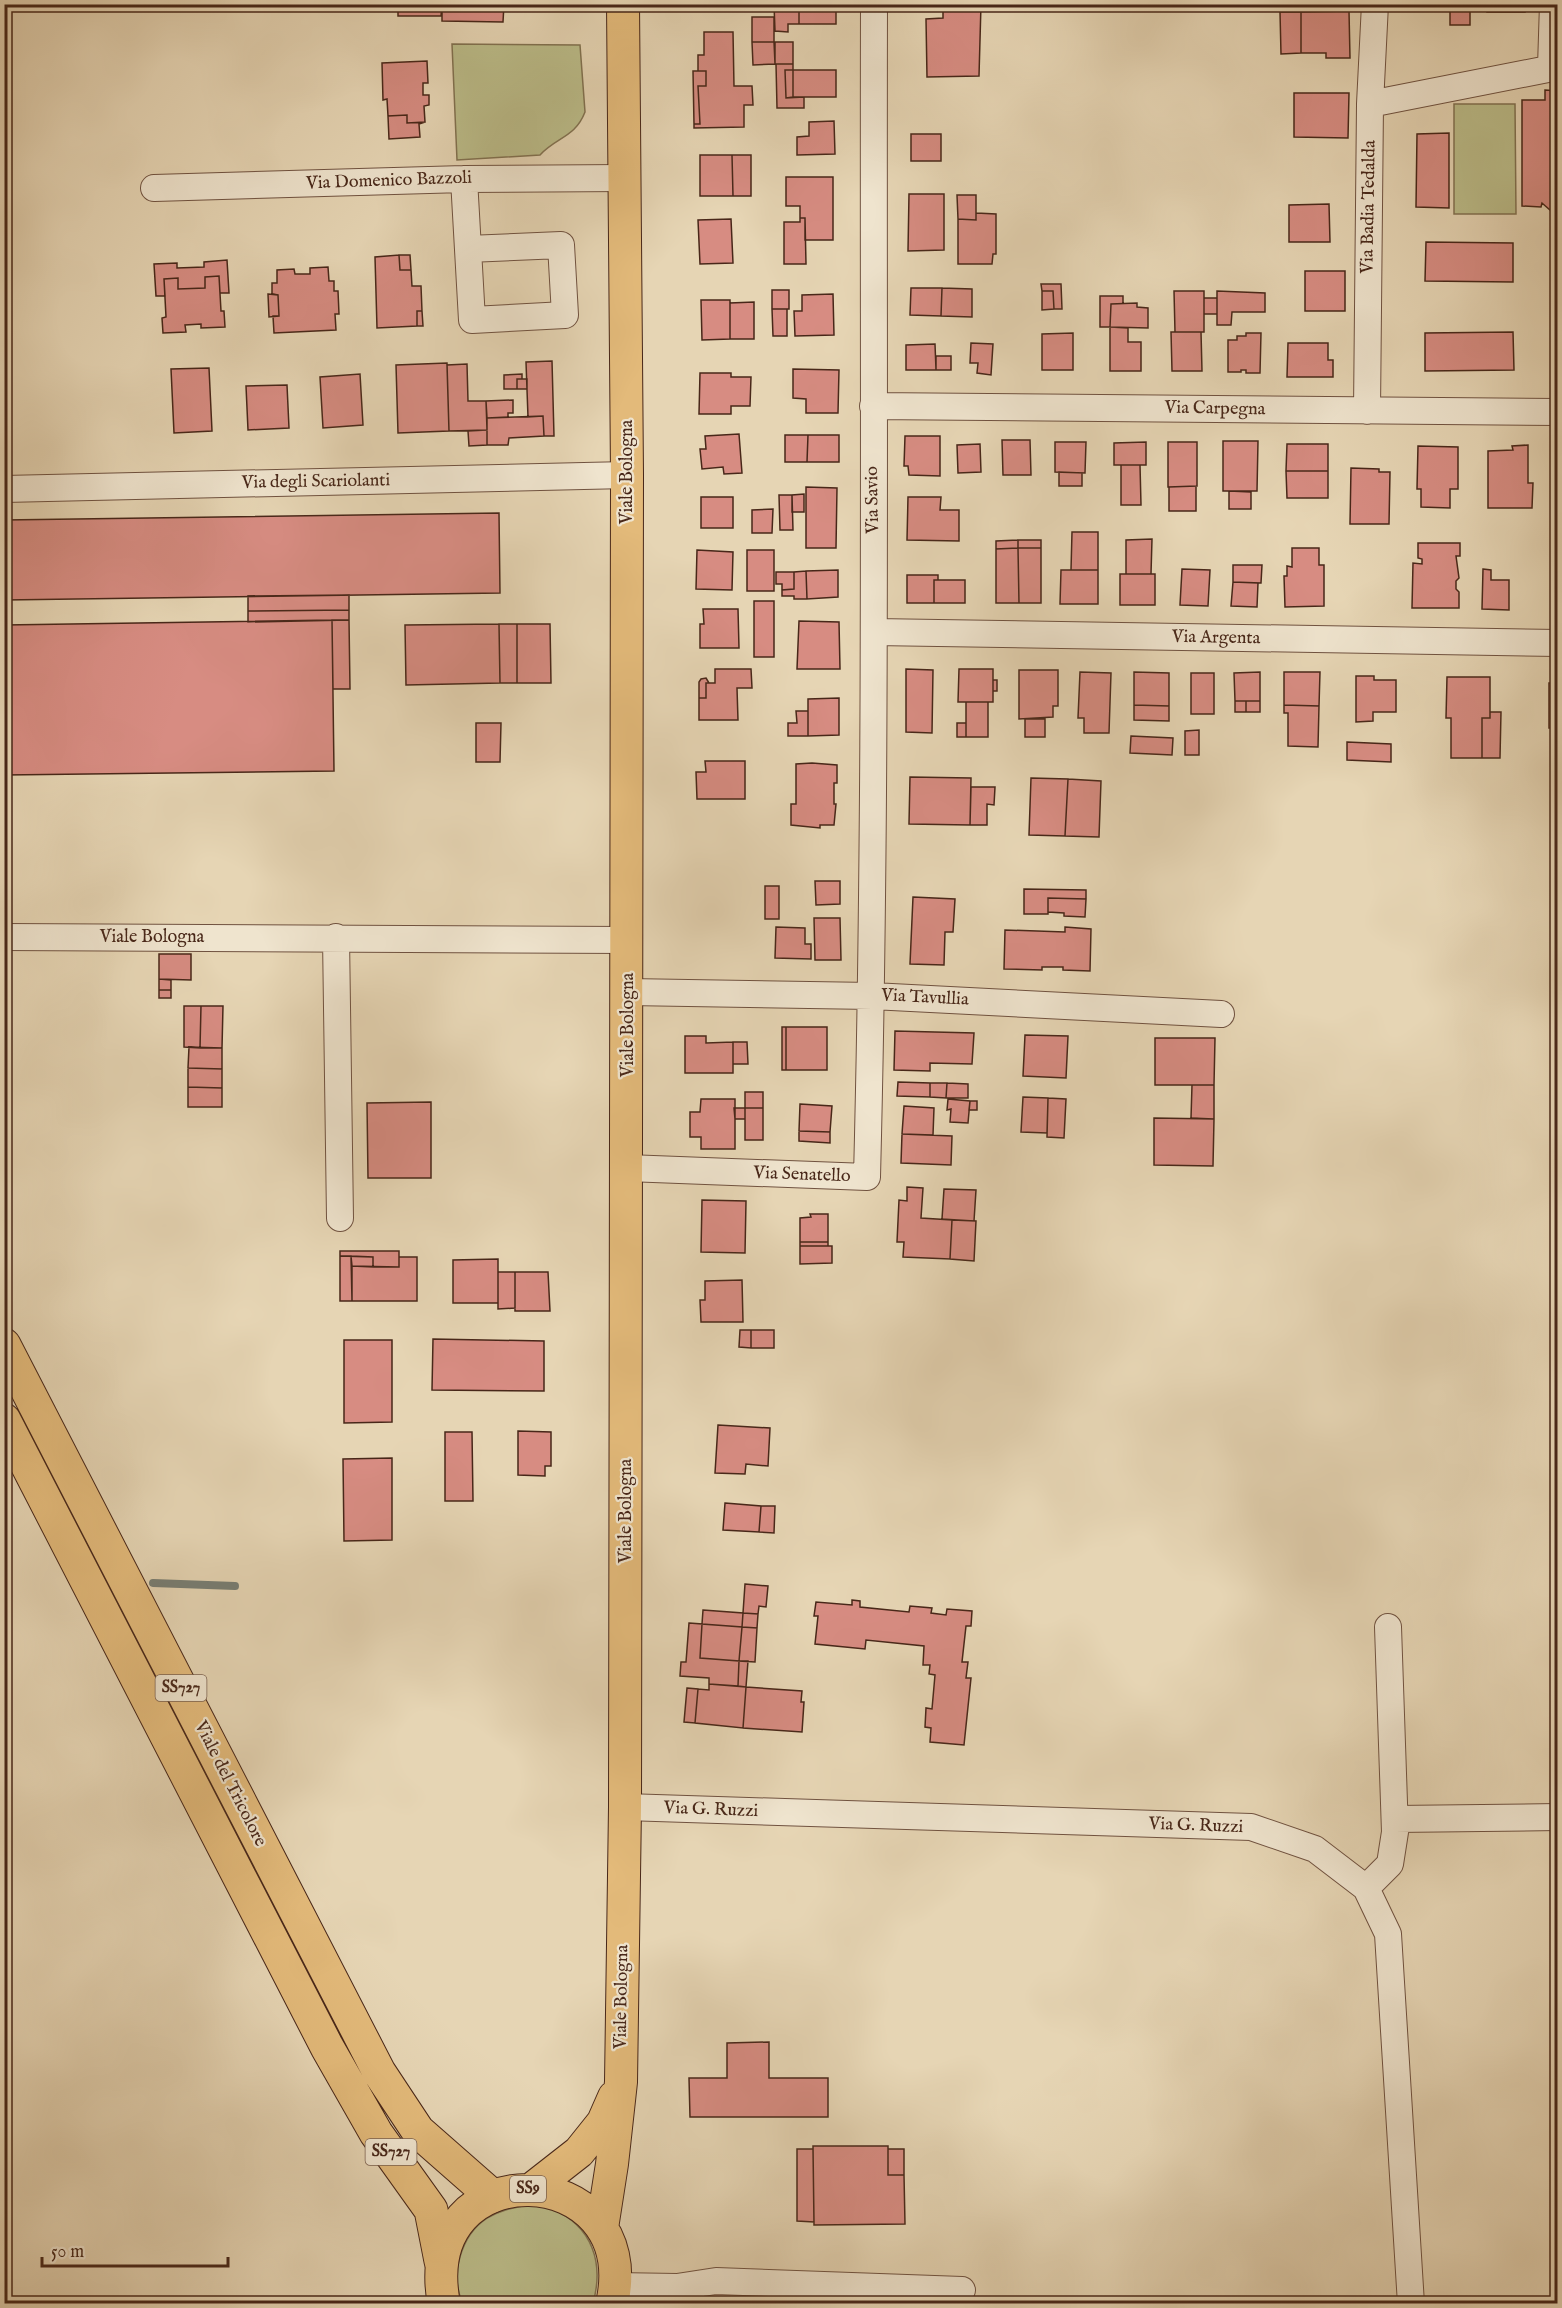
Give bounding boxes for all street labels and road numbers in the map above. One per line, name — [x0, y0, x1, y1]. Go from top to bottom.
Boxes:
street label: Via Badia Tedalda — [1356, 140, 1382, 275]
street label: Via Domenico Bazzoli — [305, 167, 473, 195]
street label: Via Carpegna — [1163, 397, 1266, 421]
street label: Viale Bologna — [616, 419, 639, 525]
street label: Via Savio — [861, 466, 885, 535]
street label: Via degli Scariolanti — [241, 469, 391, 495]
street label: Via Argenta — [1171, 626, 1261, 650]
street label: Viale Bologna — [99, 926, 205, 949]
street label: Viale Bologna — [617, 972, 640, 1078]
street label: Via Tavullia — [880, 984, 969, 1012]
street label: Via Senatello — [752, 1162, 851, 1188]
street label: Viale Bologna — [615, 1458, 638, 1564]
road number: SS727 — [156, 1675, 207, 1701]
street label: Viale del Tricolore — [188, 1716, 272, 1851]
street label: Via G. Ruzzi — [662, 1797, 759, 1823]
street label: Via G. Ruzzi — [1147, 1813, 1244, 1839]
street label: Viale Bologna — [610, 1944, 634, 2050]
road number: SS727 — [366, 2139, 416, 2165]
road number: SS9 — [510, 2176, 546, 2202]

